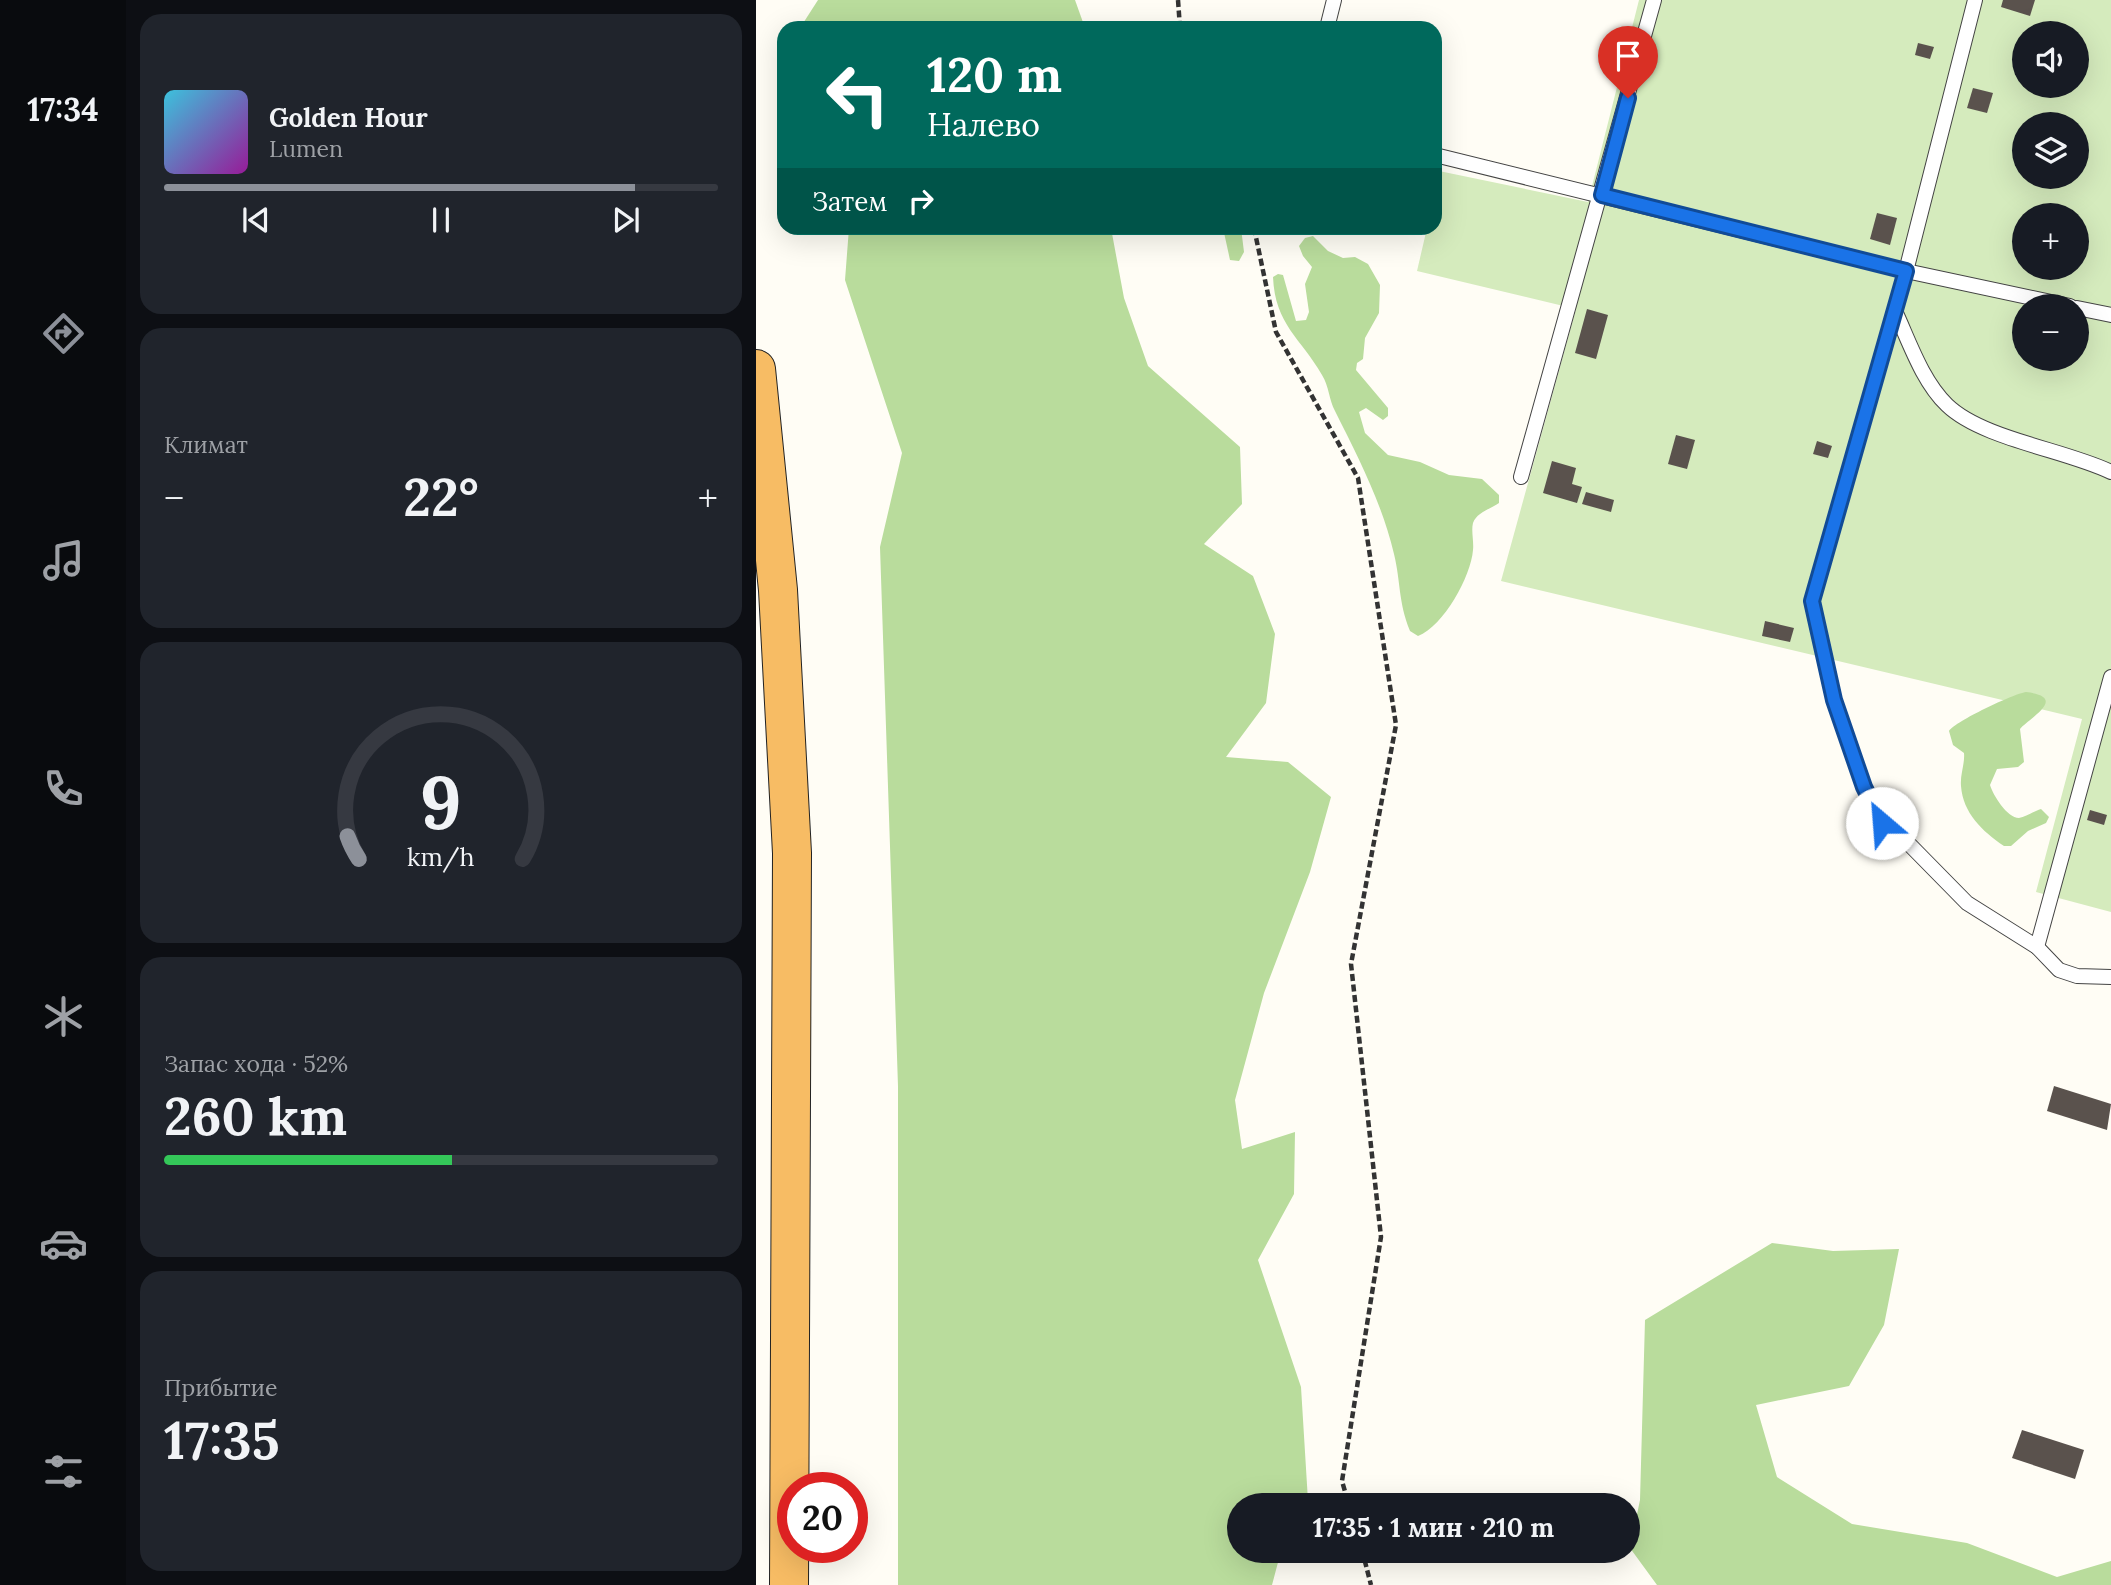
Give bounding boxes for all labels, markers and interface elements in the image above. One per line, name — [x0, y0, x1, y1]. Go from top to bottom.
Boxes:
map controls — [2012, 21, 2089, 371]
button: sound — [2012, 21, 2089, 98]
pin — [1598, 26, 1658, 98]
icon: arrive — [1609, 37, 1647, 75]
text: 120 m — [927, 43, 1062, 105]
icon: left — [812, 49, 903, 140]
text: 17:34 — [27, 89, 99, 130]
text: Golden Hour — [269, 101, 428, 134]
text: Налево — [927, 104, 1040, 145]
button: layers — [2012, 112, 2089, 189]
text: Lumen — [269, 134, 343, 163]
icon: right — [902, 182, 940, 220]
text: Затем — [812, 185, 888, 218]
icon: previous — [237, 201, 275, 239]
icon: pause — [422, 201, 460, 239]
icon: next — [607, 201, 645, 239]
button: + — [2012, 203, 2089, 280]
button: − — [2012, 294, 2089, 371]
icon: directions — [39, 309, 88, 358]
text: Климат — [164, 430, 248, 459]
text: 22° — [403, 464, 479, 530]
text: − — [164, 474, 184, 522]
text: + — [698, 474, 718, 522]
icon: music — [39, 536, 88, 585]
text: 9 — [420, 756, 462, 849]
icon: phone — [39, 764, 88, 813]
position arrow — [1845, 786, 1919, 860]
text: km/h — [407, 840, 475, 872]
icon: climate — [39, 992, 88, 1041]
text: Запас хода · 52% — [164, 1049, 348, 1078]
text: 260 km — [164, 1083, 347, 1149]
icon: car — [39, 1219, 88, 1268]
text: Прибытие — [164, 1373, 278, 1402]
text: 17:35 — [164, 1407, 280, 1473]
icon: filters — [39, 1447, 88, 1496]
speed limit sign: 20 — [777, 1472, 868, 1563]
text: 17:35 · 1 мин · 210 m — [1313, 1511, 1554, 1544]

